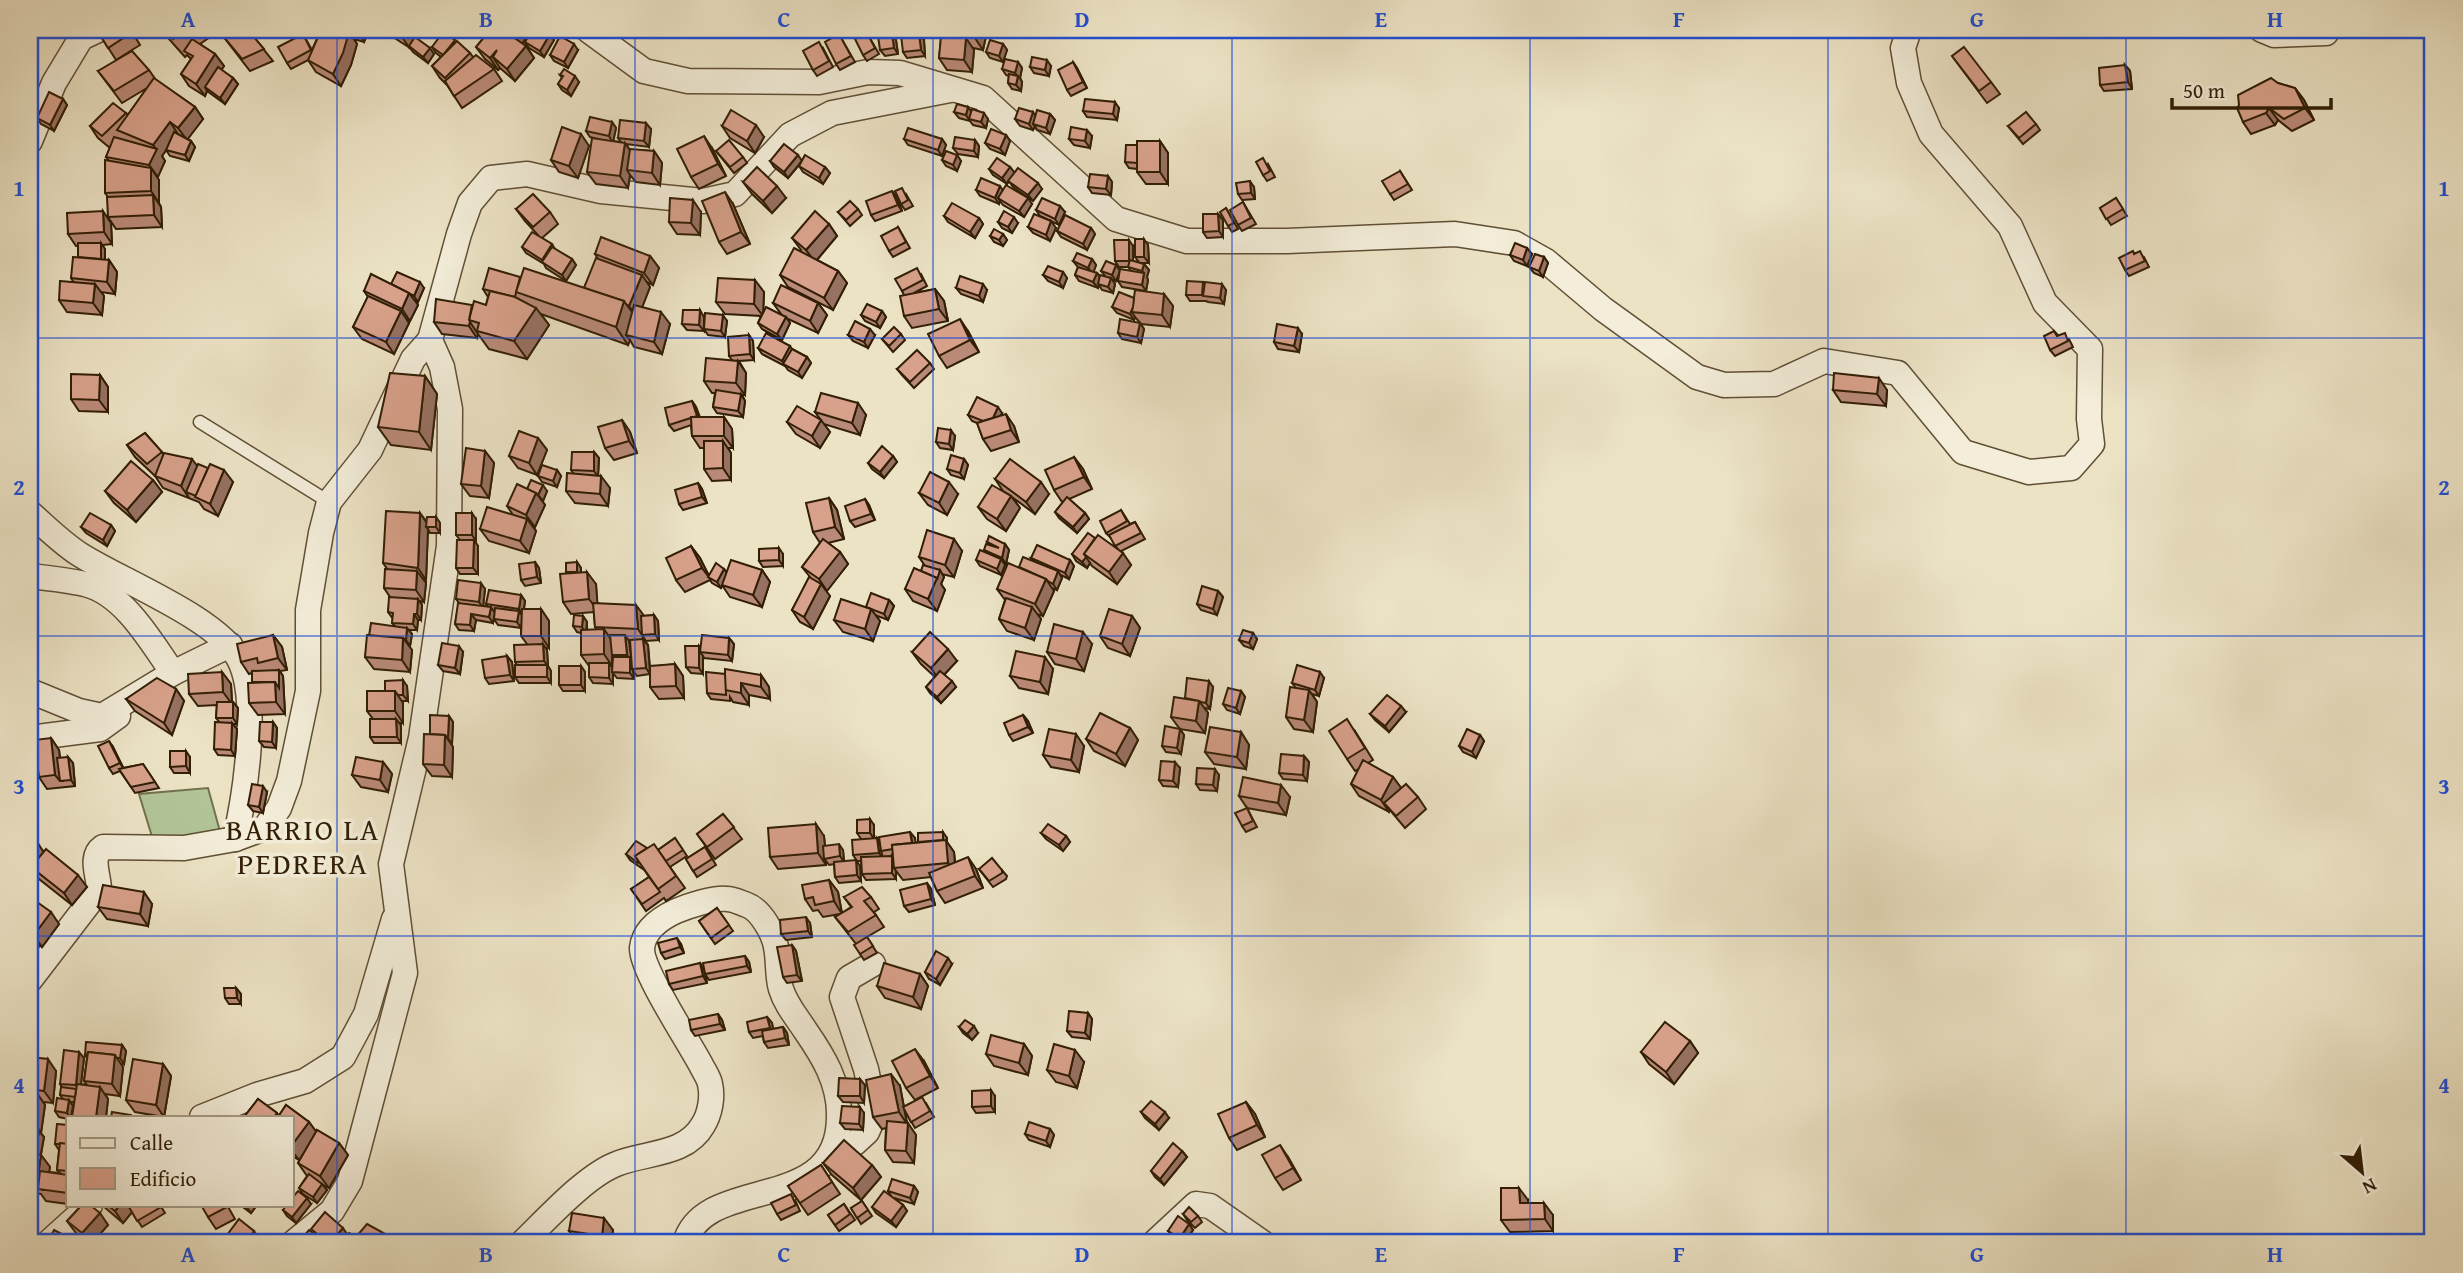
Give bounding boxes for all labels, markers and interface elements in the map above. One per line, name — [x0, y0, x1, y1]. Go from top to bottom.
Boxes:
text: A — [181, 2, 196, 35]
text: B — [479, 2, 493, 35]
text: C — [777, 2, 791, 35]
text: D — [1075, 2, 1090, 35]
text: E — [1375, 2, 1387, 35]
text: F — [1673, 2, 1685, 35]
text: G — [1970, 2, 1984, 35]
text: H — [2267, 2, 2283, 35]
scale bar — [2172, 66, 2332, 110]
text: 50 m — [2183, 75, 2225, 106]
text: 1 — [13, 171, 25, 204]
text: 1 — [2438, 171, 2450, 204]
text: 2 — [13, 470, 25, 503]
text: 2 — [2438, 470, 2450, 503]
text: 3 — [13, 769, 25, 802]
text: 3 — [2438, 769, 2450, 802]
district label: BARRIO LA PEDRERA — [226, 807, 380, 885]
text: 4 — [13, 1068, 25, 1101]
text: 4 — [2438, 1068, 2450, 1101]
legend — [66, 1116, 294, 1206]
text: Calle — [130, 1127, 173, 1158]
north arrow — [2326, 1136, 2396, 1206]
text: Edificio — [130, 1163, 196, 1194]
text: N — [2358, 1172, 2382, 1202]
text: A — [181, 1237, 196, 1270]
text: B — [479, 1237, 493, 1270]
text: C — [777, 1237, 791, 1270]
text: D — [1075, 1237, 1090, 1270]
text: E — [1375, 1237, 1387, 1270]
text: F — [1673, 1237, 1685, 1270]
text: G — [1970, 1237, 1984, 1270]
text: H — [2267, 1237, 2283, 1270]

